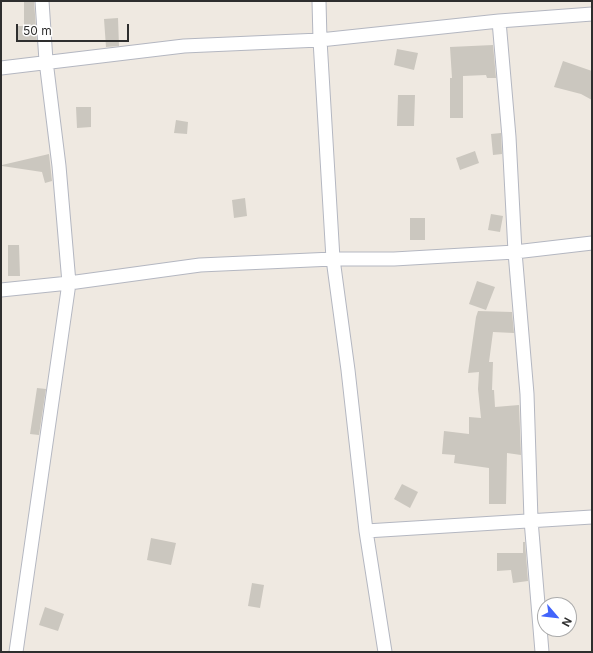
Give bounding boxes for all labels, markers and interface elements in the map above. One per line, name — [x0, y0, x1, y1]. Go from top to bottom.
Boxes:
scale bar — [18, 16, 131, 42]
text: 50 m — [23, 23, 52, 38]
north arrow — [537, 597, 577, 637]
text: N — [559, 615, 575, 629]

